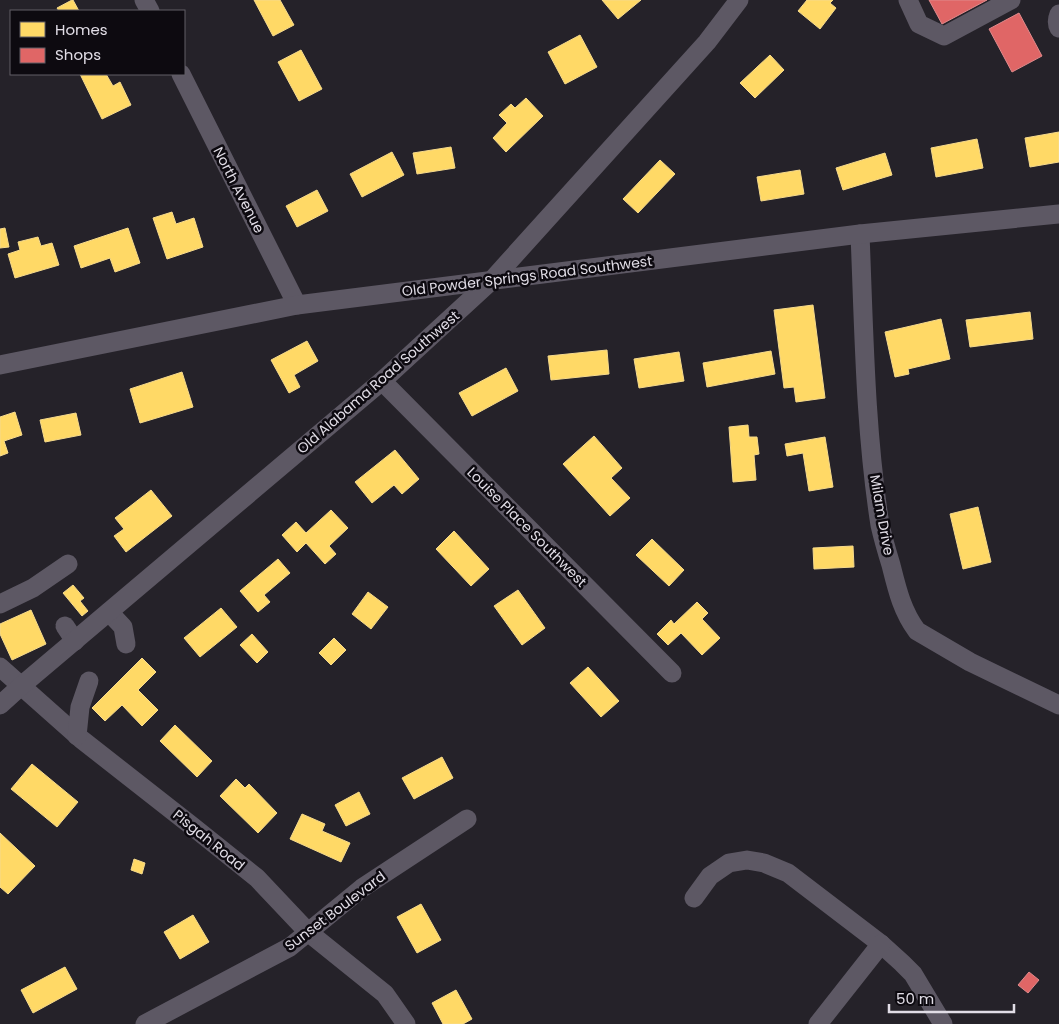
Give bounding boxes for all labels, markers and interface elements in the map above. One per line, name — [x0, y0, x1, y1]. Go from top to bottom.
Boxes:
legend — [10, 10, 185, 75]
text: Homes — [55, 19, 108, 40]
text: Shops — [55, 44, 101, 65]
street label: North Avenue — [209, 143, 269, 237]
street label: Old Powder Springs Road Southwest — [401, 251, 653, 301]
street label: Old Alabama Road Southwest — [292, 306, 464, 458]
street label: Louise Place Southwest — [463, 463, 591, 591]
street label: Milam Drive — [865, 473, 899, 557]
street label: Pisgah Road — [169, 805, 249, 875]
street label: Sunset Boulevard — [280, 866, 390, 956]
scale bar — [889, 982, 1014, 1014]
text: 50 m — [896, 988, 934, 1009]

